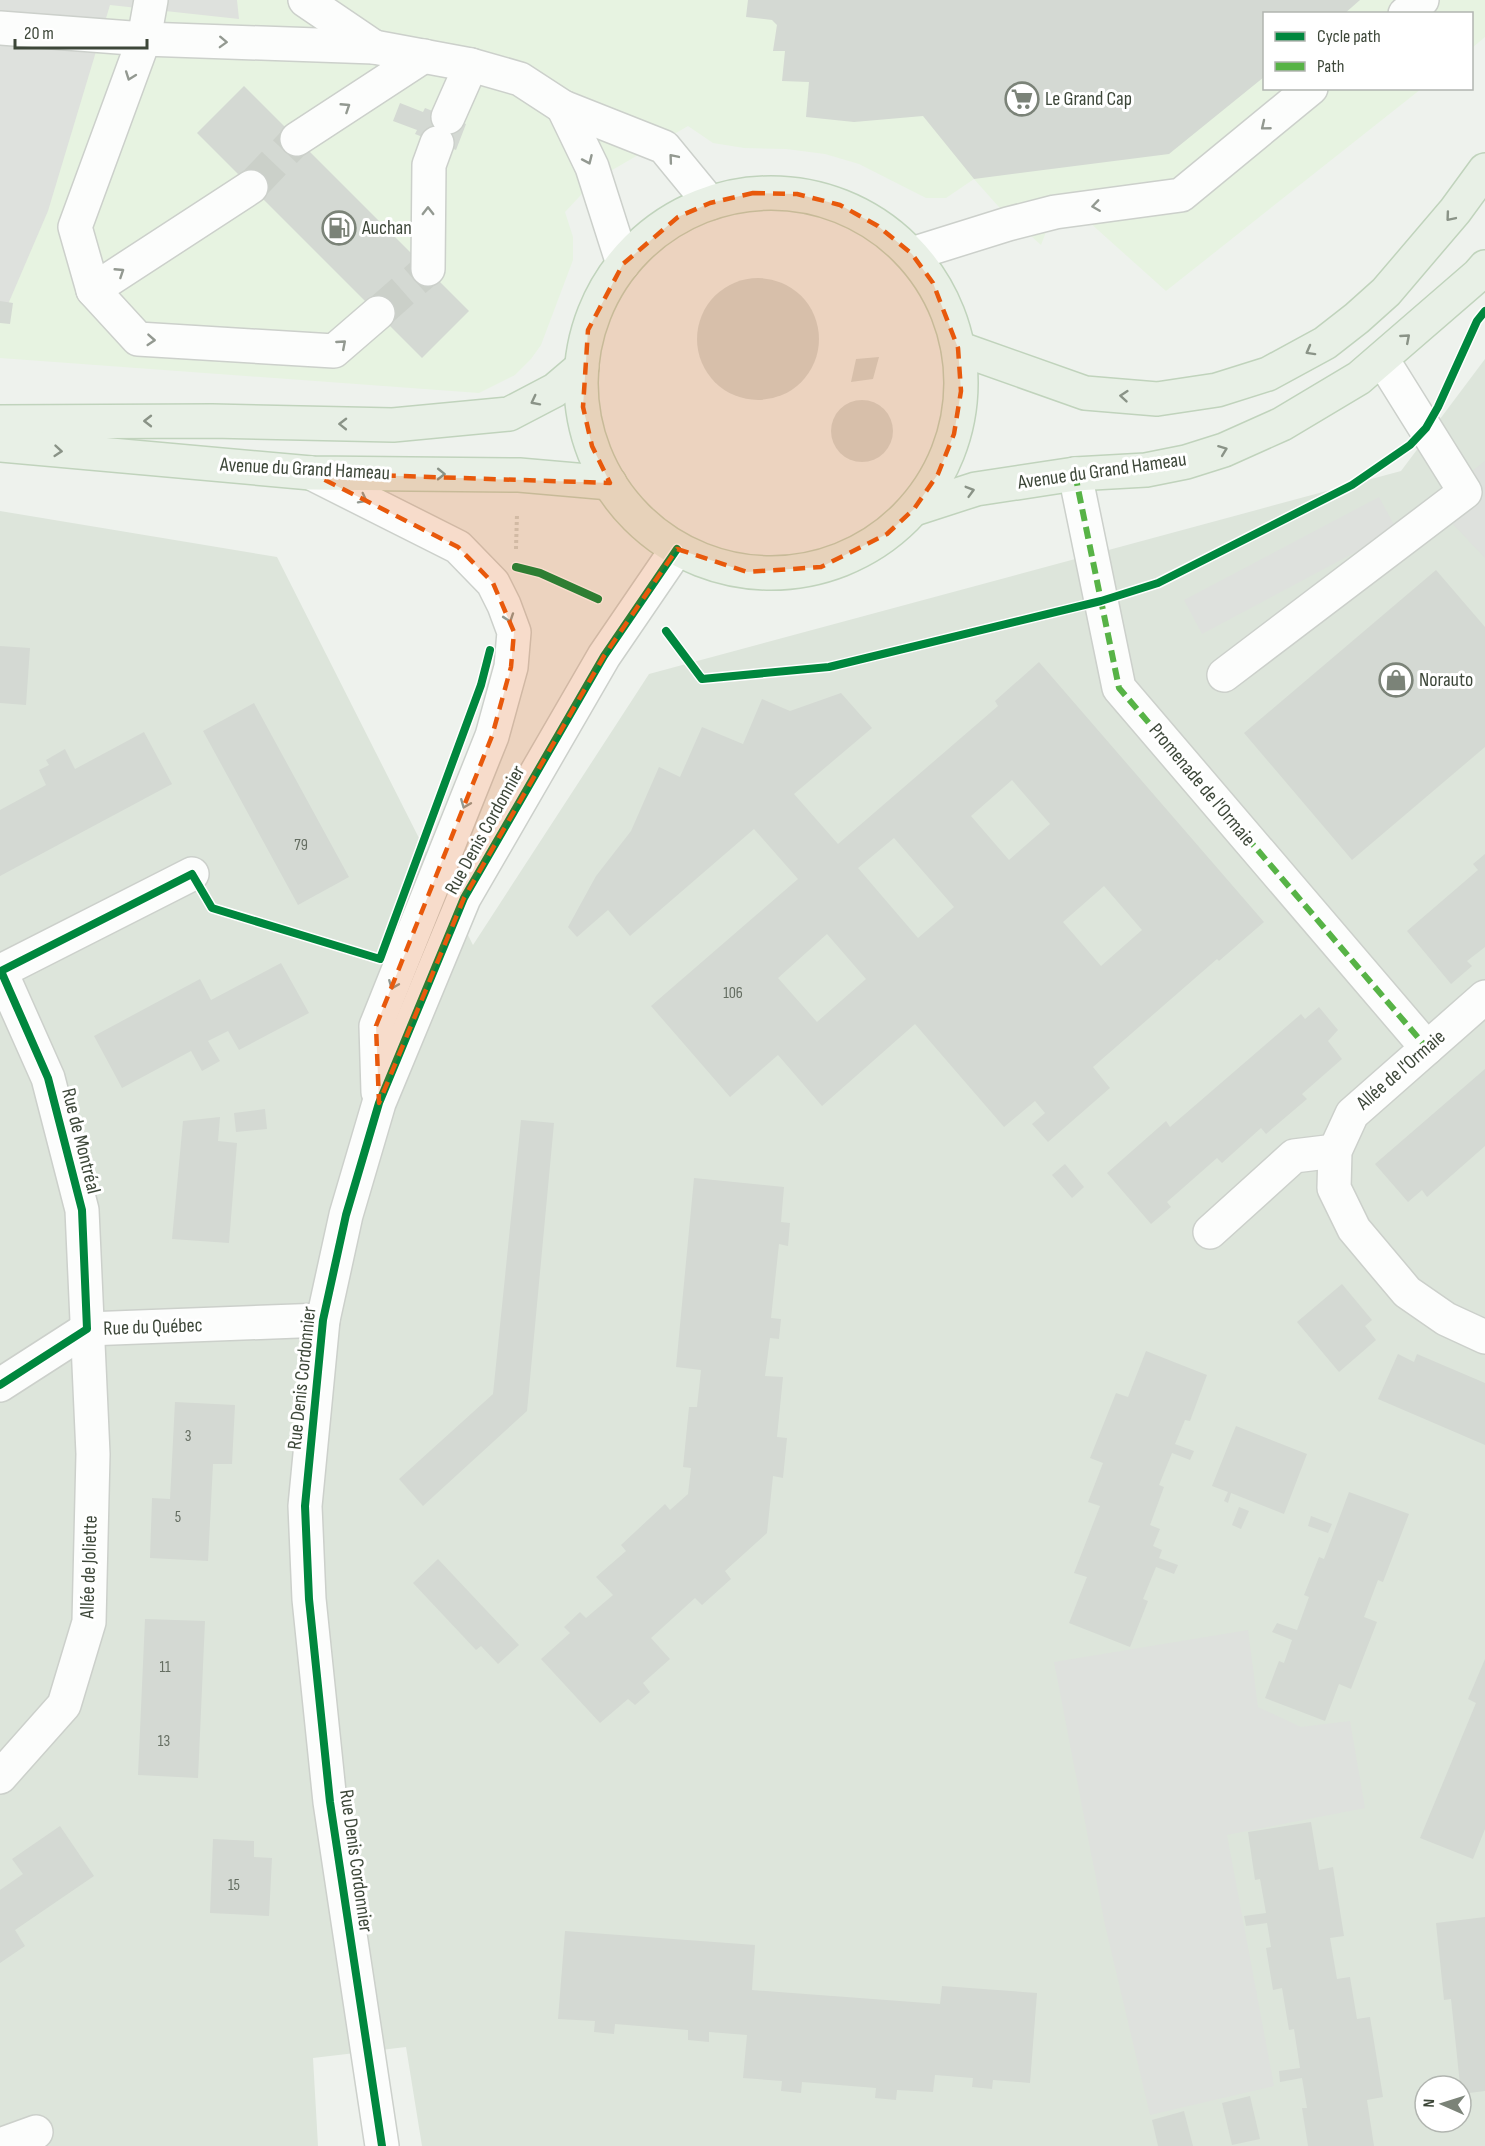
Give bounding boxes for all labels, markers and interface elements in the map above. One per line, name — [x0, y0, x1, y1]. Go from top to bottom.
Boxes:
scale bar — [15, 12, 147, 50]
legend — [1263, 12, 1473, 90]
text: 20 m — [24, 23, 54, 44]
text: Cycle path — [1317, 26, 1381, 47]
one-way arrow — [219, 35, 228, 48]
text: Path — [1317, 56, 1345, 77]
one-way arrow — [125, 70, 137, 81]
supermarket icon: Le Grand Cap — [1004, 81, 1040, 117]
place label: Le Grand Cap — [1045, 87, 1132, 111]
one-way arrow — [339, 103, 350, 114]
one-way arrow — [1261, 118, 1272, 129]
one-way arrow — [669, 153, 680, 164]
one-way arrow — [581, 154, 593, 165]
one-way arrow — [1091, 200, 1100, 212]
one-way arrow — [422, 206, 434, 215]
fuel station icon: Auchan — [321, 210, 357, 246]
one-way arrow — [1446, 210, 1457, 221]
place label: Auchan — [361, 216, 412, 240]
one-way arrow — [114, 268, 125, 279]
one-way arrow — [146, 333, 155, 346]
one-way arrow — [1399, 334, 1410, 345]
one-way arrow — [336, 340, 346, 351]
one-way arrow — [1306, 344, 1316, 355]
one-way arrow — [1120, 390, 1129, 403]
one-way arrow — [530, 394, 541, 405]
one-way arrow — [144, 415, 153, 427]
one-way arrow — [339, 418, 348, 430]
one-way arrow — [54, 444, 63, 457]
one-way arrow — [1217, 445, 1228, 457]
street label: Avenue du Grand Hameau — [1015, 447, 1188, 495]
street label: Avenue du Grand Hameau — [218, 453, 391, 485]
one-way arrow — [437, 468, 446, 480]
one-way arrow — [964, 486, 974, 498]
one-way arrow — [357, 492, 367, 503]
one-way arrow — [501, 612, 514, 622]
shop icon: Norauto — [1378, 662, 1414, 698]
place label: Norauto — [1419, 668, 1473, 692]
street label: Promenade de l'Ormaie — [1144, 719, 1260, 851]
street label: Rue Denis Cordonnier — [440, 761, 530, 899]
one-way arrow — [460, 798, 472, 809]
house number: 79 — [294, 836, 308, 855]
one-way arrow — [388, 979, 400, 990]
house number: 106 — [723, 984, 743, 1003]
street label: Allée de l'Ormaie — [1351, 1025, 1450, 1116]
street label: Rue de Montréal — [56, 1086, 106, 1196]
street label: Rue Denis Cordonnier — [283, 1305, 321, 1451]
street label: Rue du Québec — [103, 1313, 203, 1341]
house number: 3 — [185, 1427, 191, 1446]
house number: 5 — [175, 1508, 181, 1527]
street label: Allée de Joliette — [75, 1515, 103, 1620]
house number: 11 — [159, 1658, 171, 1677]
house number: 13 — [158, 1732, 170, 1751]
street label: Rue Denis Cordonnier — [334, 1788, 378, 1934]
house number: 15 — [228, 1876, 240, 1895]
north arrow — [1413, 2074, 1473, 2134]
text: N — [1420, 2099, 1439, 2108]

